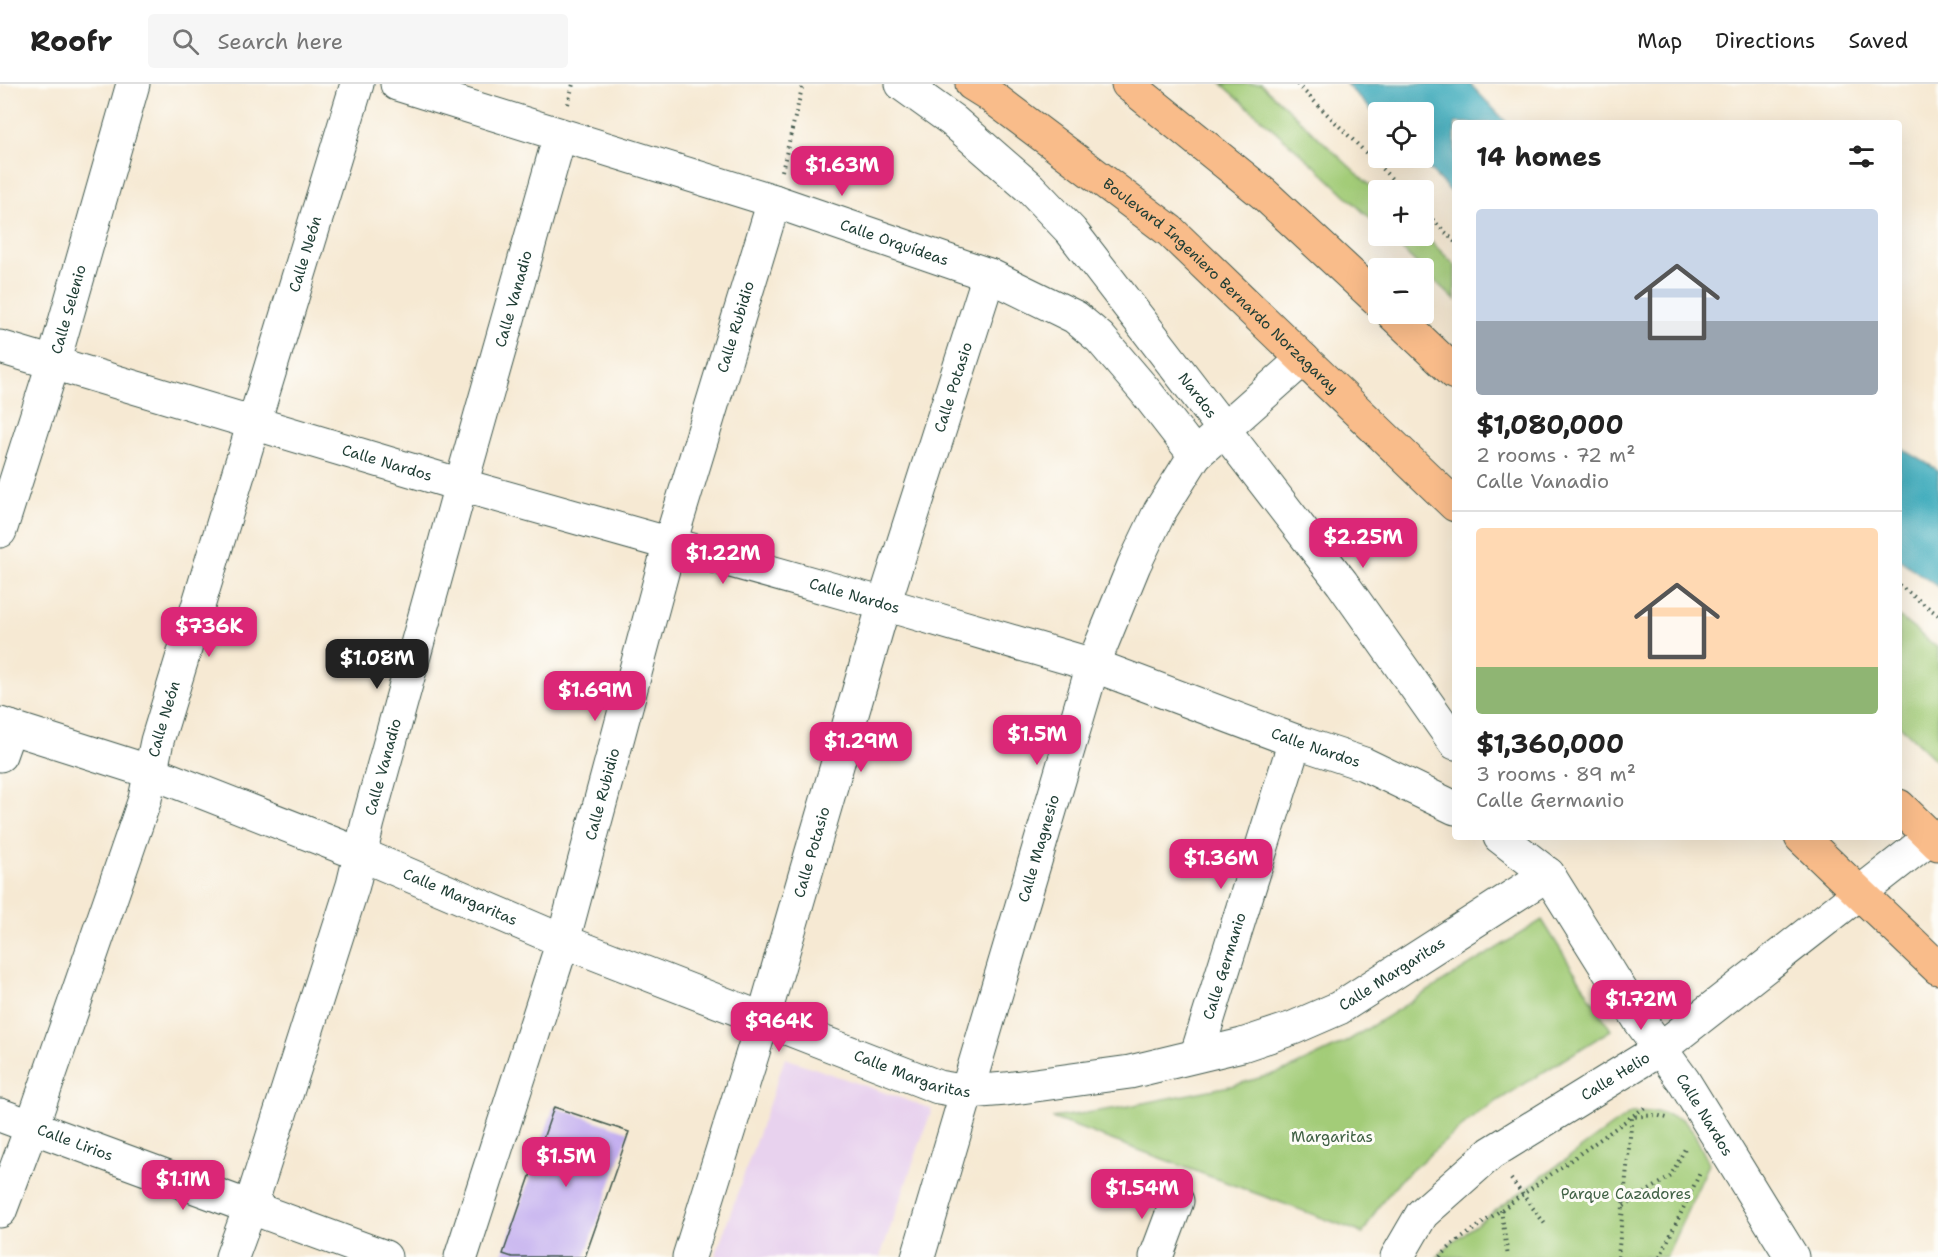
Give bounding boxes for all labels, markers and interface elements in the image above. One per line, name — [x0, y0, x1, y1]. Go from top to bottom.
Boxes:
search box — [148, 14, 568, 68]
text: Roofr — [30, 22, 112, 60]
icon: search — [169, 25, 202, 58]
text: Search here — [217, 27, 343, 56]
text: Map — [1637, 27, 1682, 55]
text: Directions — [1715, 27, 1815, 55]
text: Saved — [1848, 27, 1908, 55]
map controls — [1368, 102, 1434, 324]
button: locate — [1368, 102, 1434, 168]
text: 14 homes — [1476, 139, 1602, 174]
icon: filters — [1845, 140, 1878, 173]
pin: $1.63M — [793, 146, 891, 197]
text: $1.63M — [805, 152, 879, 178]
street label: Boulevard Ingeniero Bernardo Norzagaray — [1099, 174, 1343, 398]
button: + — [1368, 180, 1434, 246]
street label: Calle Neón — [284, 214, 326, 295]
street label: Calle Orquídeas — [837, 214, 951, 270]
street label: Calle Vanadio — [490, 248, 537, 350]
icon: home — [1623, 248, 1731, 356]
button: − — [1368, 258, 1434, 324]
street label: Calle Selenio — [46, 262, 91, 356]
street label: Calle Rubidio — [712, 279, 759, 375]
street label: Calle Potasio — [929, 340, 977, 435]
street label: Nardos — [1174, 368, 1222, 422]
text: $1,080,000 — [1476, 407, 1624, 442]
street label: Calle Nardos — [339, 440, 435, 486]
text: 2 rooms · 72 m² — [1476, 442, 1635, 468]
text: Calle Vanadio — [1476, 468, 1609, 494]
pin: $2.25M — [1314, 518, 1412, 569]
text: $2.25M — [1323, 524, 1403, 550]
pin: $1.22M — [674, 534, 772, 585]
text: $1.22M — [686, 540, 760, 566]
icon: home — [1623, 567, 1731, 675]
street label: Calle Nardos — [807, 573, 902, 618]
pin: $736K — [167, 607, 251, 658]
text: $736K — [175, 613, 243, 639]
pin: $1.08M — [328, 639, 426, 690]
text: $1.08M — [340, 645, 414, 671]
pin: $1.69M — [546, 671, 644, 722]
text: $1.69M — [558, 677, 632, 703]
street label: Calle Neón — [144, 679, 185, 759]
pin: $1.5M — [995, 715, 1079, 766]
street label: Calle Vanadio — [360, 716, 406, 818]
text: $1.5M — [1007, 721, 1067, 747]
pin: $1.29M — [812, 722, 910, 773]
street label: Calle Nardos — [1268, 723, 1363, 772]
text: $1,360,000 — [1476, 726, 1624, 761]
text: $1.29M — [824, 728, 898, 754]
street label: Calle Rubidio — [580, 746, 624, 843]
text: 3 rooms · 89 m² — [1476, 761, 1636, 787]
text: Calle Germanio — [1476, 787, 1624, 813]
street label: Calle Magnesio — [1013, 792, 1064, 905]
street label: Calle Potasio — [789, 804, 834, 900]
pin: $1.36M — [1172, 839, 1270, 890]
text: $1.36M — [1183, 845, 1259, 871]
street label: Calle Margaritas — [400, 864, 521, 930]
street label: Calle Germanio — [1198, 910, 1251, 1022]
street label: Calle Margaritas — [1335, 932, 1449, 1016]
pin: $1.72M — [1592, 980, 1690, 1031]
text: $1.72M — [1605, 986, 1677, 1012]
pin: $964K — [737, 1002, 821, 1053]
text: $964K — [745, 1008, 813, 1034]
street label: Calle Margaritas — [851, 1045, 972, 1102]
street label: Calle Helio — [1577, 1048, 1654, 1105]
street label: Calle Nardos — [1672, 1069, 1737, 1160]
street label: Calle Lirios — [34, 1120, 116, 1166]
park label: Margaritas — [1291, 1127, 1373, 1147]
pin: $1.5M — [524, 1137, 608, 1188]
text: $1.5M — [536, 1143, 596, 1169]
pin: $1.1M — [141, 1160, 225, 1211]
text: $1.1M — [156, 1166, 210, 1192]
pin: $1.54M — [1093, 1169, 1191, 1220]
text: $1.54M — [1105, 1175, 1179, 1201]
park label: Parque Cazadores — [1561, 1184, 1691, 1204]

